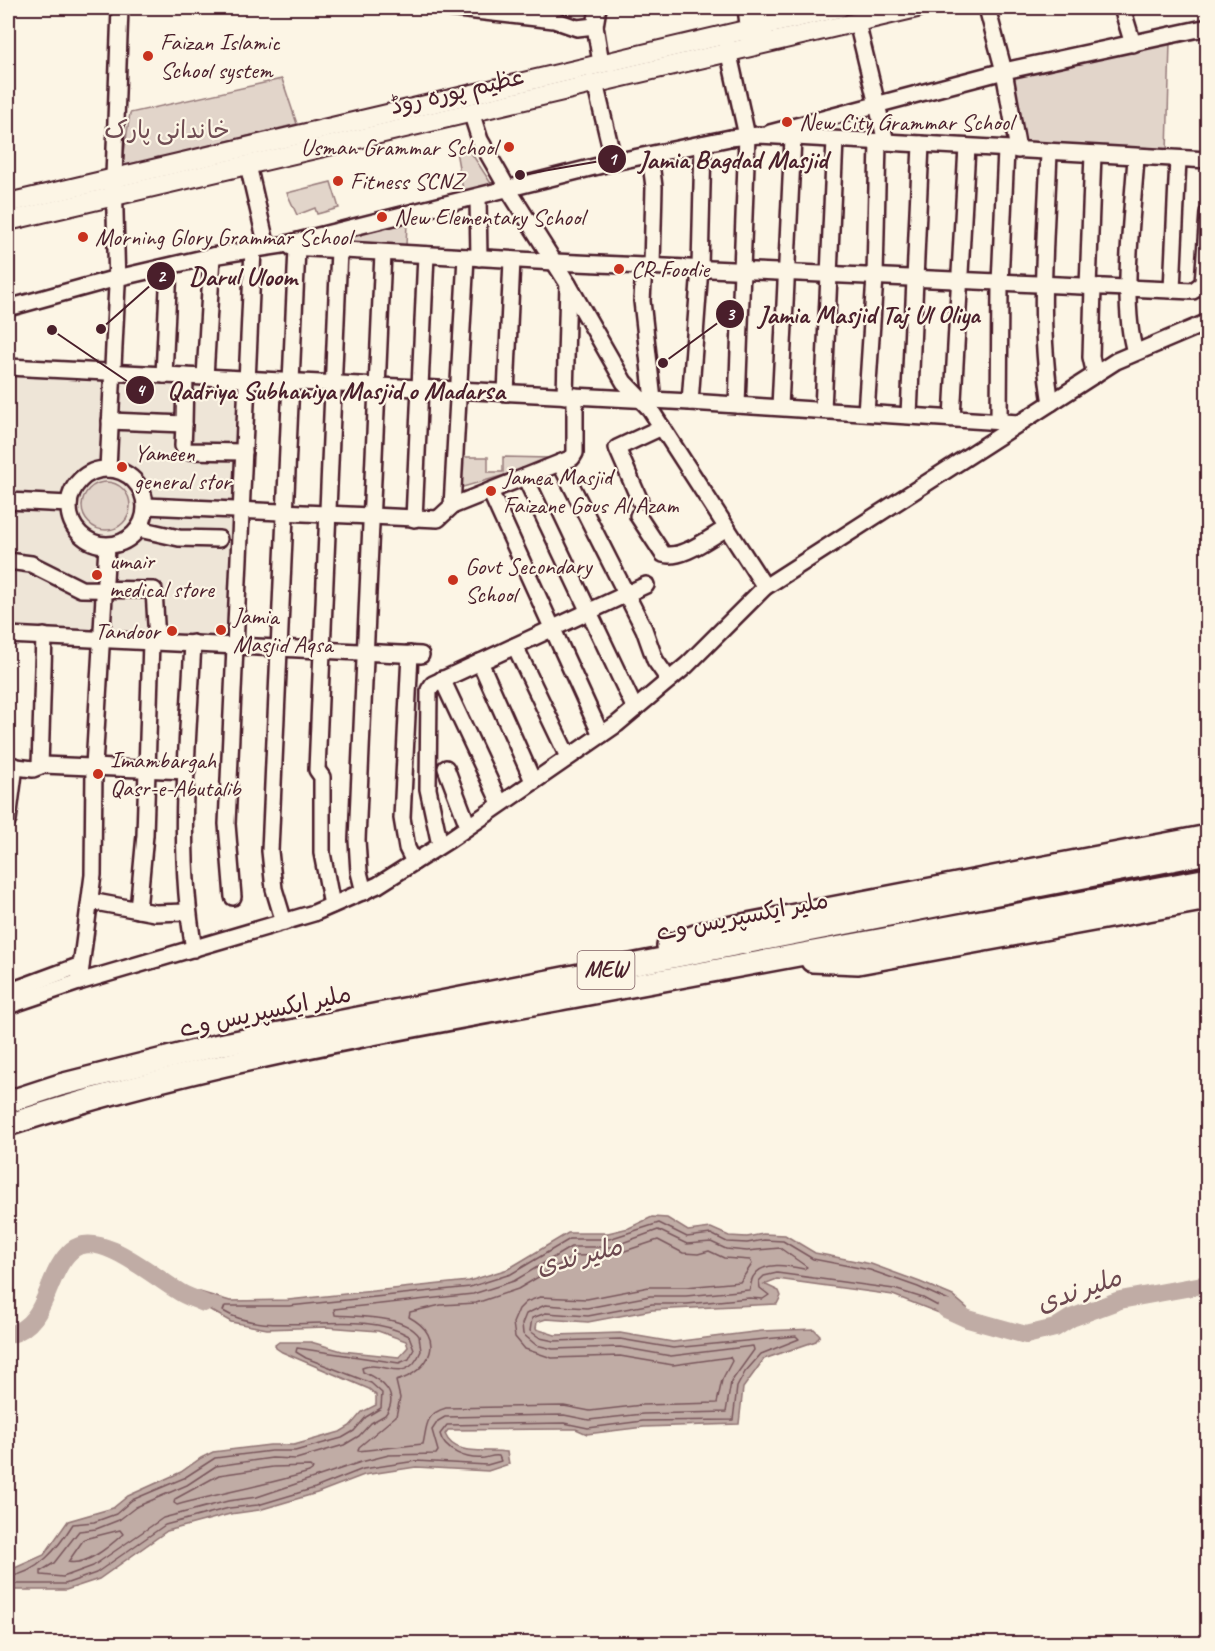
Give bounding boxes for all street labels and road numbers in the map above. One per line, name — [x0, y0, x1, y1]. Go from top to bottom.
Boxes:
street label: عظیم پورہ روڈ — [387, 61, 528, 124]
street label: ملیر ایکسپریس وے — [653, 885, 831, 947]
road number: MEW — [578, 951, 634, 989]
street label: ملیر ایکسپریس وے — [176, 978, 354, 1044]

